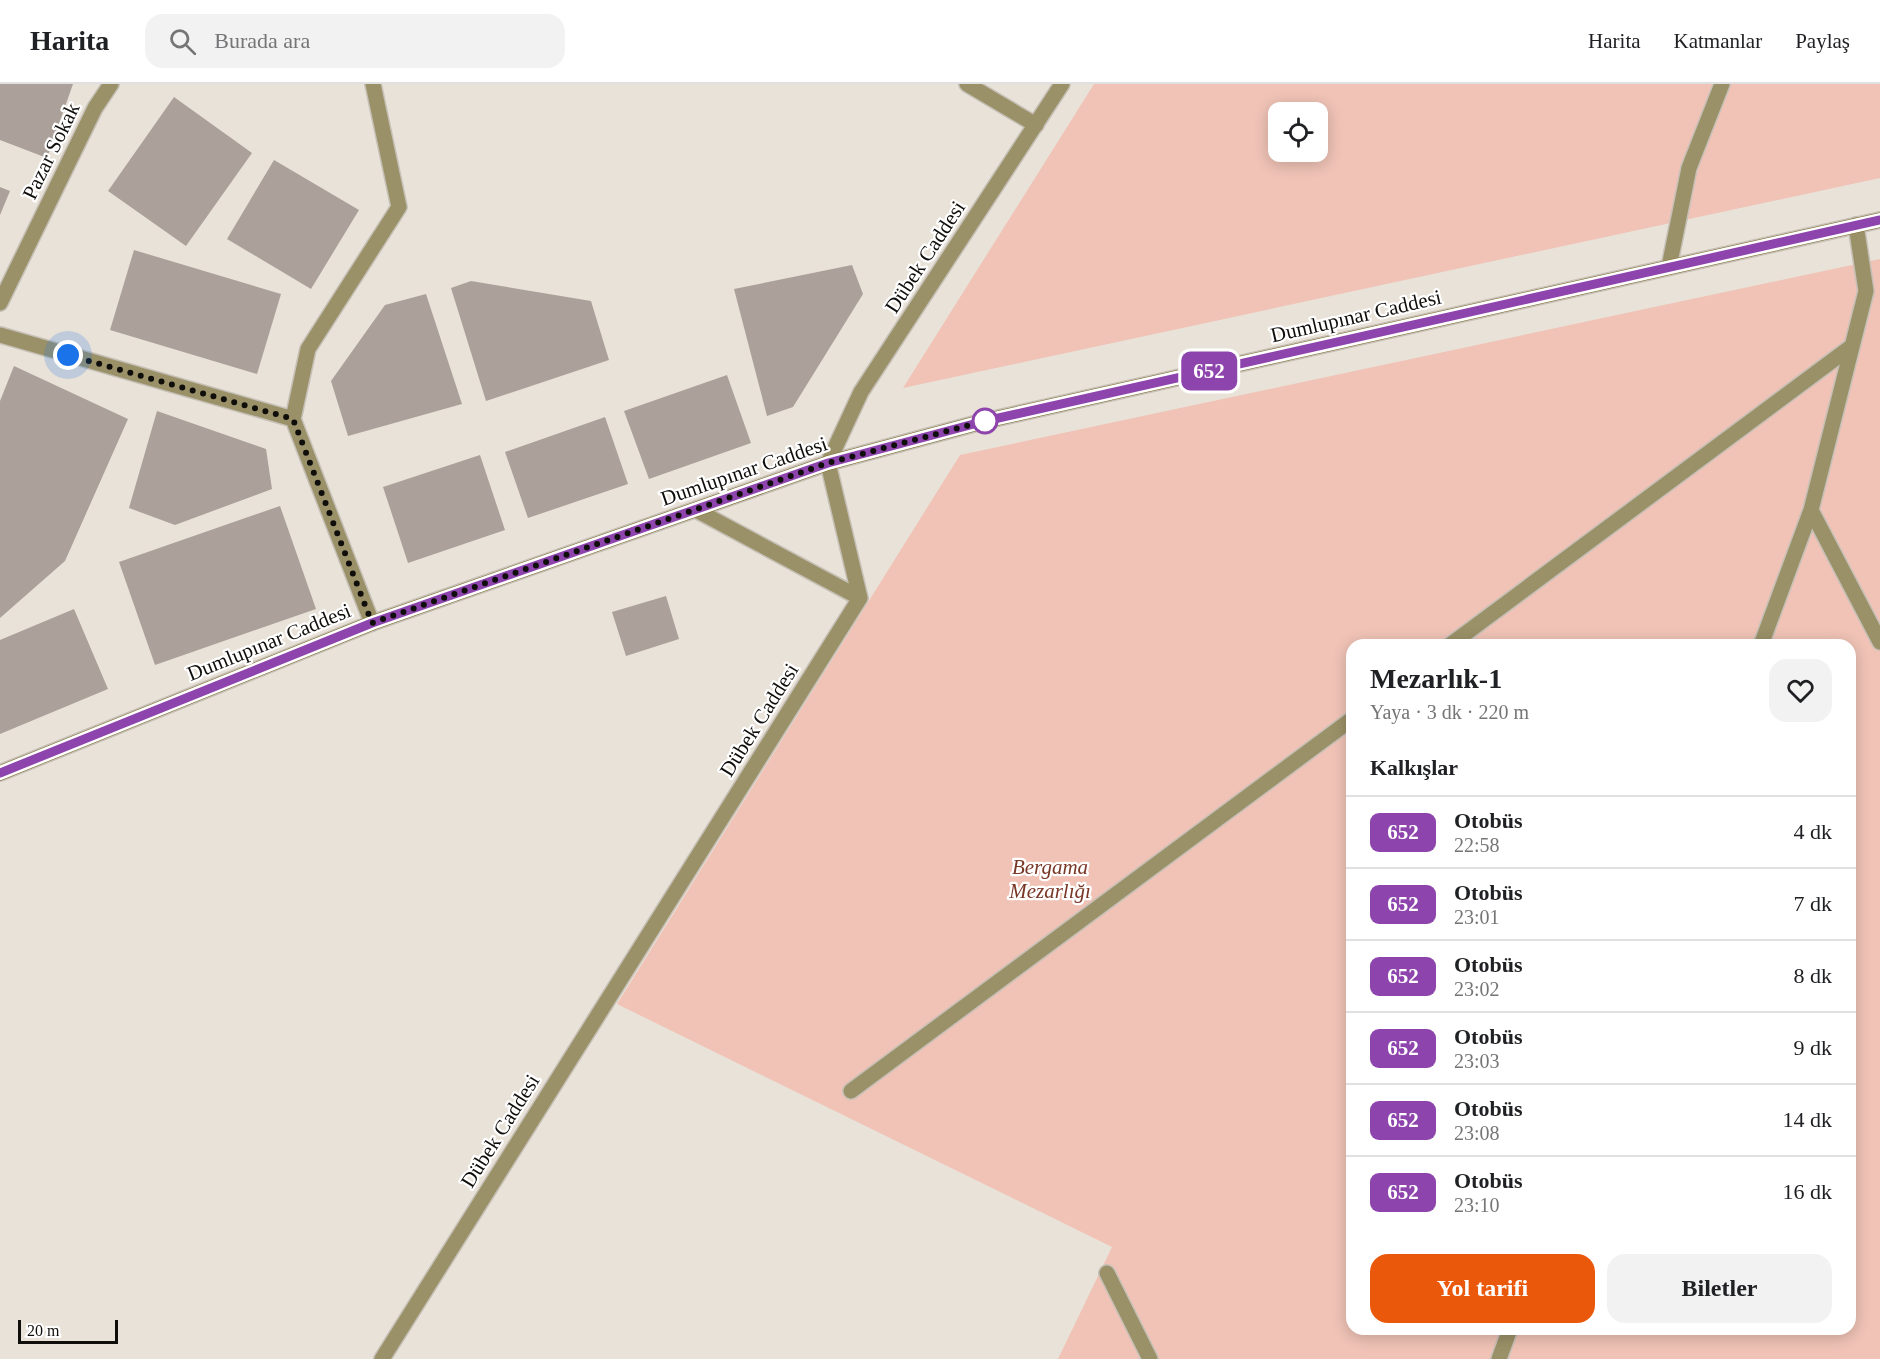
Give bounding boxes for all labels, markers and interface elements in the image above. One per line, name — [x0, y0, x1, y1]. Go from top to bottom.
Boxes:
search box — [145, 14, 565, 68]
text: Harita — [30, 25, 109, 56]
icon: search — [166, 25, 199, 58]
text: Burada ara — [214, 28, 310, 53]
text: Harita — [1588, 29, 1641, 53]
text: Katmanlar — [1674, 29, 1762, 53]
text: Paylaş — [1795, 29, 1850, 53]
street label: Pazar Sokak — [17, 98, 85, 203]
map controls — [1268, 102, 1328, 162]
button: locate — [1268, 102, 1328, 162]
street label: Dübek Caddesi — [880, 196, 970, 318]
street label: Dumlupınar Caddesi — [1268, 285, 1444, 347]
your location — [53, 340, 83, 370]
line badge: 652 — [1174, 352, 1244, 390]
text: 652 — [1193, 359, 1225, 383]
unlabelled marker — [972, 408, 998, 434]
street label: Dumlupınar Caddesi — [658, 431, 831, 511]
street label: Dumlupınar Caddesi — [184, 598, 354, 686]
street label: Dübek Caddesi — [715, 659, 803, 781]
button: heart — [1769, 659, 1832, 722]
text: Mezarlık-1 — [1370, 663, 1502, 694]
text: Yaya · 3 dk · 220 m — [1370, 701, 1529, 723]
text: Kalkışlar — [1370, 755, 1458, 780]
text: Otobüs — [1454, 808, 1522, 833]
text: 4 dk — [1794, 819, 1832, 844]
text: 652 — [1387, 820, 1419, 844]
text: 22:58 — [1454, 834, 1500, 856]
park label: Bergama Mezarlığı — [1008, 855, 1091, 903]
text: Otobüs — [1454, 880, 1522, 905]
text: 7 dk — [1794, 891, 1832, 916]
text: 652 — [1387, 892, 1419, 916]
text: 23:01 — [1454, 906, 1500, 928]
text: Otobüs — [1454, 952, 1522, 977]
text: 8 dk — [1794, 963, 1832, 988]
text: 652 — [1387, 964, 1419, 988]
text: 23:02 — [1454, 978, 1500, 1000]
text: Otobüs — [1454, 1024, 1522, 1049]
text: 9 dk — [1794, 1035, 1832, 1060]
text: 652 — [1387, 1036, 1419, 1060]
text: 23:03 — [1454, 1050, 1500, 1072]
street label: Dübek Caddesi — [456, 1070, 544, 1192]
text: Otobüs — [1454, 1096, 1522, 1121]
text: 14 dk — [1783, 1107, 1832, 1132]
text: 652 — [1387, 1108, 1419, 1132]
text: 23:08 — [1454, 1122, 1500, 1144]
text: Otobüs — [1454, 1168, 1522, 1193]
text: 16 dk — [1783, 1179, 1832, 1204]
text: 652 — [1387, 1180, 1419, 1204]
text: 23:10 — [1454, 1194, 1500, 1216]
button: Yol tarifi — [1370, 1254, 1595, 1323]
button: Biletler — [1607, 1254, 1832, 1323]
scale bar — [18, 1317, 118, 1344]
text: 20 m — [27, 1322, 59, 1339]

